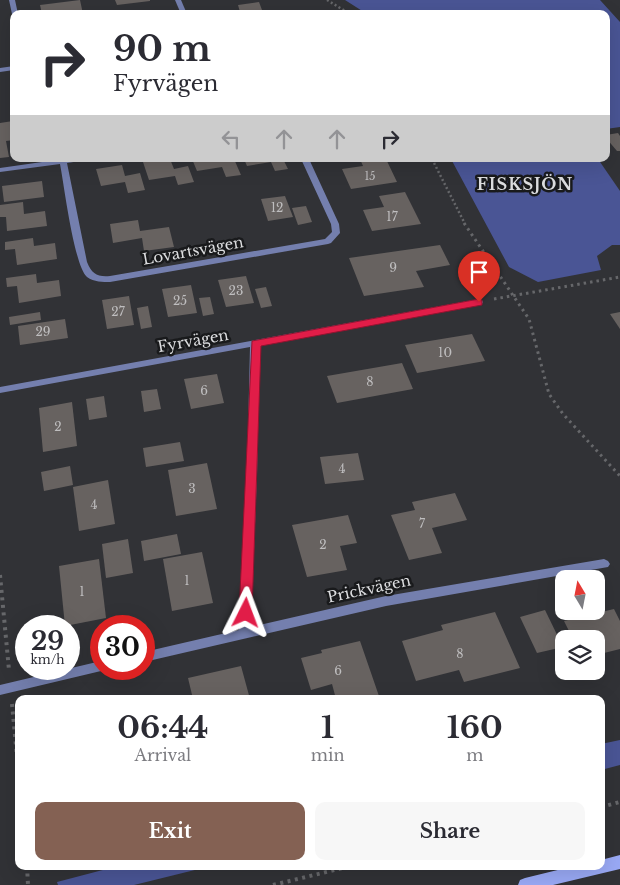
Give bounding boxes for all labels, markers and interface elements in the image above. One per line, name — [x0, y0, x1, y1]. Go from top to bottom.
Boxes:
text: 90 m — [113, 27, 211, 70]
icon: right — [30, 30, 95, 95]
text: Fyrvägen — [113, 70, 219, 97]
icon: left — [217, 125, 245, 153]
icon: ahead — [270, 125, 298, 153]
icon: ahead — [323, 125, 351, 153]
icon: right — [376, 125, 404, 153]
house number: 15 — [364, 169, 376, 183]
district label: FISKSJÖN — [477, 174, 573, 194]
house number: 12 — [271, 200, 283, 215]
house number: 17 — [386, 209, 399, 224]
street label: Lovartsvägen — [141, 232, 245, 269]
pin — [458, 251, 500, 302]
icon: arrive — [465, 258, 493, 286]
house number: 9 — [389, 260, 397, 275]
house number: 23 — [229, 283, 243, 298]
house number: 25 — [173, 293, 187, 308]
house number: 27 — [111, 304, 126, 319]
house number: 29 — [35, 324, 51, 339]
street label: Fyrvägen — [156, 325, 230, 356]
house number: 10 — [438, 345, 452, 360]
house number: 8 — [366, 374, 374, 389]
house number: 6 — [200, 383, 208, 398]
house number: 2 — [54, 419, 62, 434]
house number: 4 — [338, 461, 346, 476]
house number: 3 — [188, 481, 196, 496]
house number: 4 — [90, 497, 98, 512]
house number: 7 — [419, 516, 426, 531]
house number: 2 — [319, 537, 327, 552]
street label: Prickvägen — [325, 570, 412, 607]
north arrow — [555, 570, 605, 620]
map controls — [555, 570, 605, 680]
house number: 1 — [184, 573, 190, 588]
house number: 1 — [79, 584, 85, 599]
position arrow — [219, 586, 271, 638]
speed limit sign: 30 — [90, 615, 155, 680]
text: 29 — [31, 626, 64, 657]
button: layers — [555, 630, 605, 680]
house number: 8 — [456, 646, 464, 661]
text: km/h — [30, 652, 65, 667]
house number: 6 — [334, 663, 342, 678]
text: 06:44 — [117, 709, 209, 746]
text: 1 — [321, 709, 334, 746]
text: 160 — [447, 709, 503, 746]
text: Arrival — [135, 745, 191, 765]
text: min — [311, 745, 344, 765]
text: m — [466, 745, 483, 765]
button: Exit — [35, 802, 305, 860]
button: Share — [315, 802, 585, 860]

